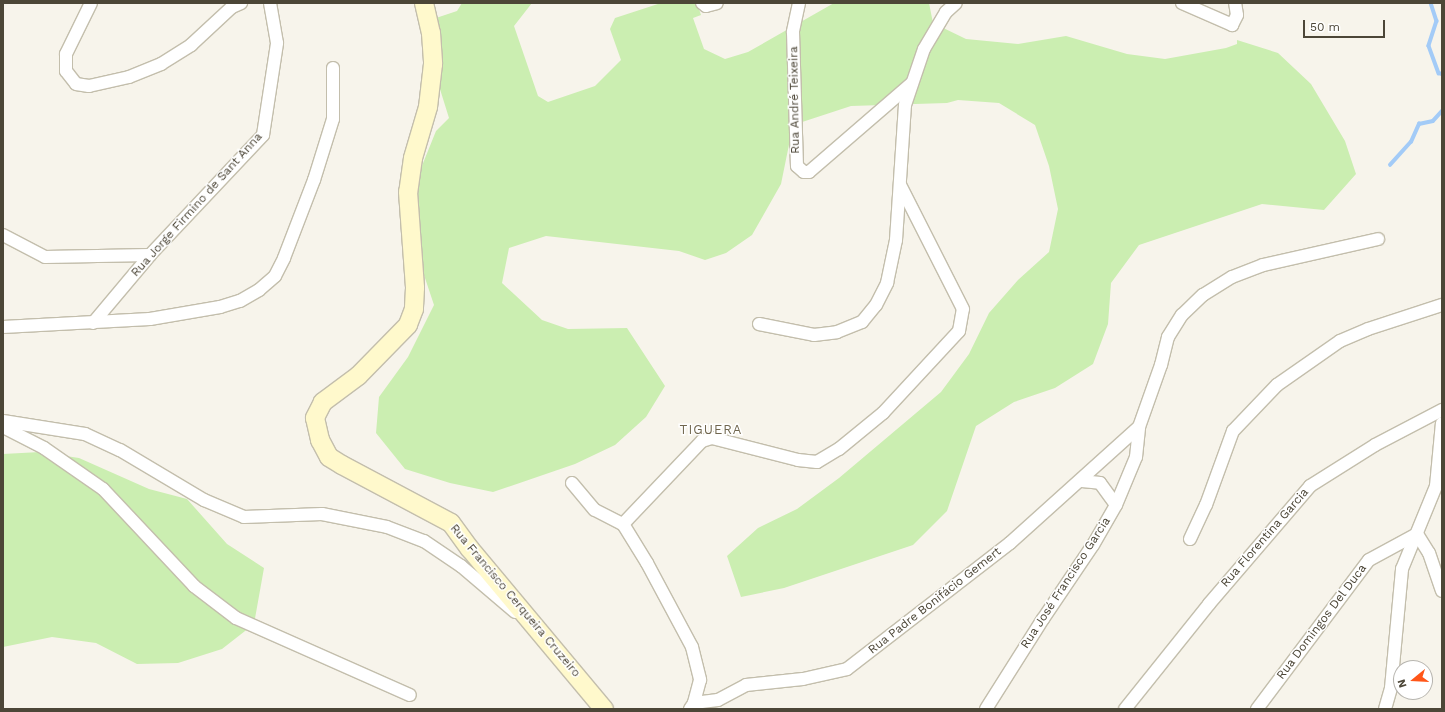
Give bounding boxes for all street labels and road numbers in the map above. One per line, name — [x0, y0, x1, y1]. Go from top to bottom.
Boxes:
street label: Rua André Teixeira — [787, 46, 803, 154]
street label: Rua Jorge Firmino de Sant Anna — [128, 130, 266, 280]
street label: Rua Florentina Garcia — [1218, 485, 1312, 591]
street label: Rua José Francisco Garcia — [1018, 514, 1114, 652]
street label: Rua Francisco Cerqueira Cruzeiro — [447, 521, 583, 681]
street label: Rua Padre Bonifácio Gemert — [866, 545, 1004, 657]
street label: Rua Domingos Del Duca — [1274, 561, 1370, 683]

